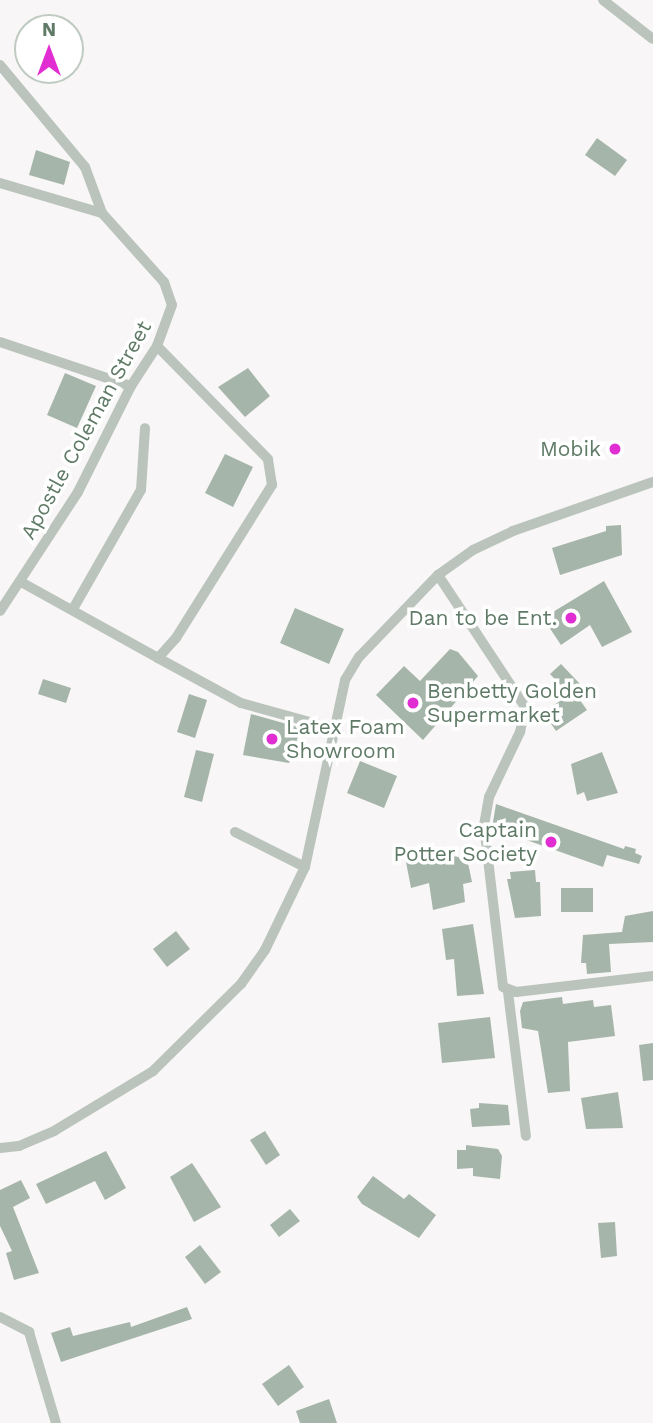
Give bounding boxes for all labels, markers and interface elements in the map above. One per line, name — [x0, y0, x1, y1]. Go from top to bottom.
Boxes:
north arrow — [14, 14, 84, 84]
text: N — [42, 18, 56, 41]
street label: Apostle Coleman Street — [15, 316, 157, 544]
place label: Mobik — [540, 436, 601, 462]
marker: Mobik — [607, 441, 623, 457]
place label: Dan to be Ent. — [408, 605, 557, 631]
marker: Dan to be Ent. — [563, 610, 579, 626]
place label: Benbetty Golden Supermarket — [427, 678, 598, 728]
marker: Benbetty Golden Supermarket — [405, 695, 421, 711]
place label: Latex Foam Showroom — [286, 714, 405, 764]
marker: Latex Foam Showroom — [264, 731, 280, 747]
place label: Captain Potter Society — [393, 817, 537, 867]
marker: Captain Potter Society — [543, 834, 559, 850]

